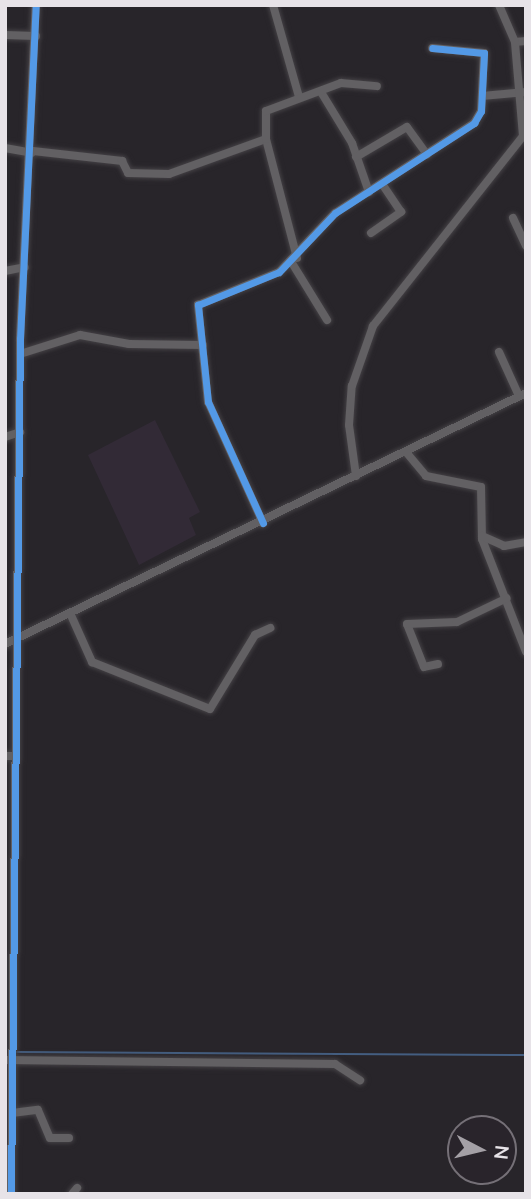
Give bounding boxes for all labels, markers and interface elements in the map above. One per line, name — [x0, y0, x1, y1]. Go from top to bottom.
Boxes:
north arrow — [447, 1115, 517, 1185]
text: N — [487, 1144, 515, 1161]

